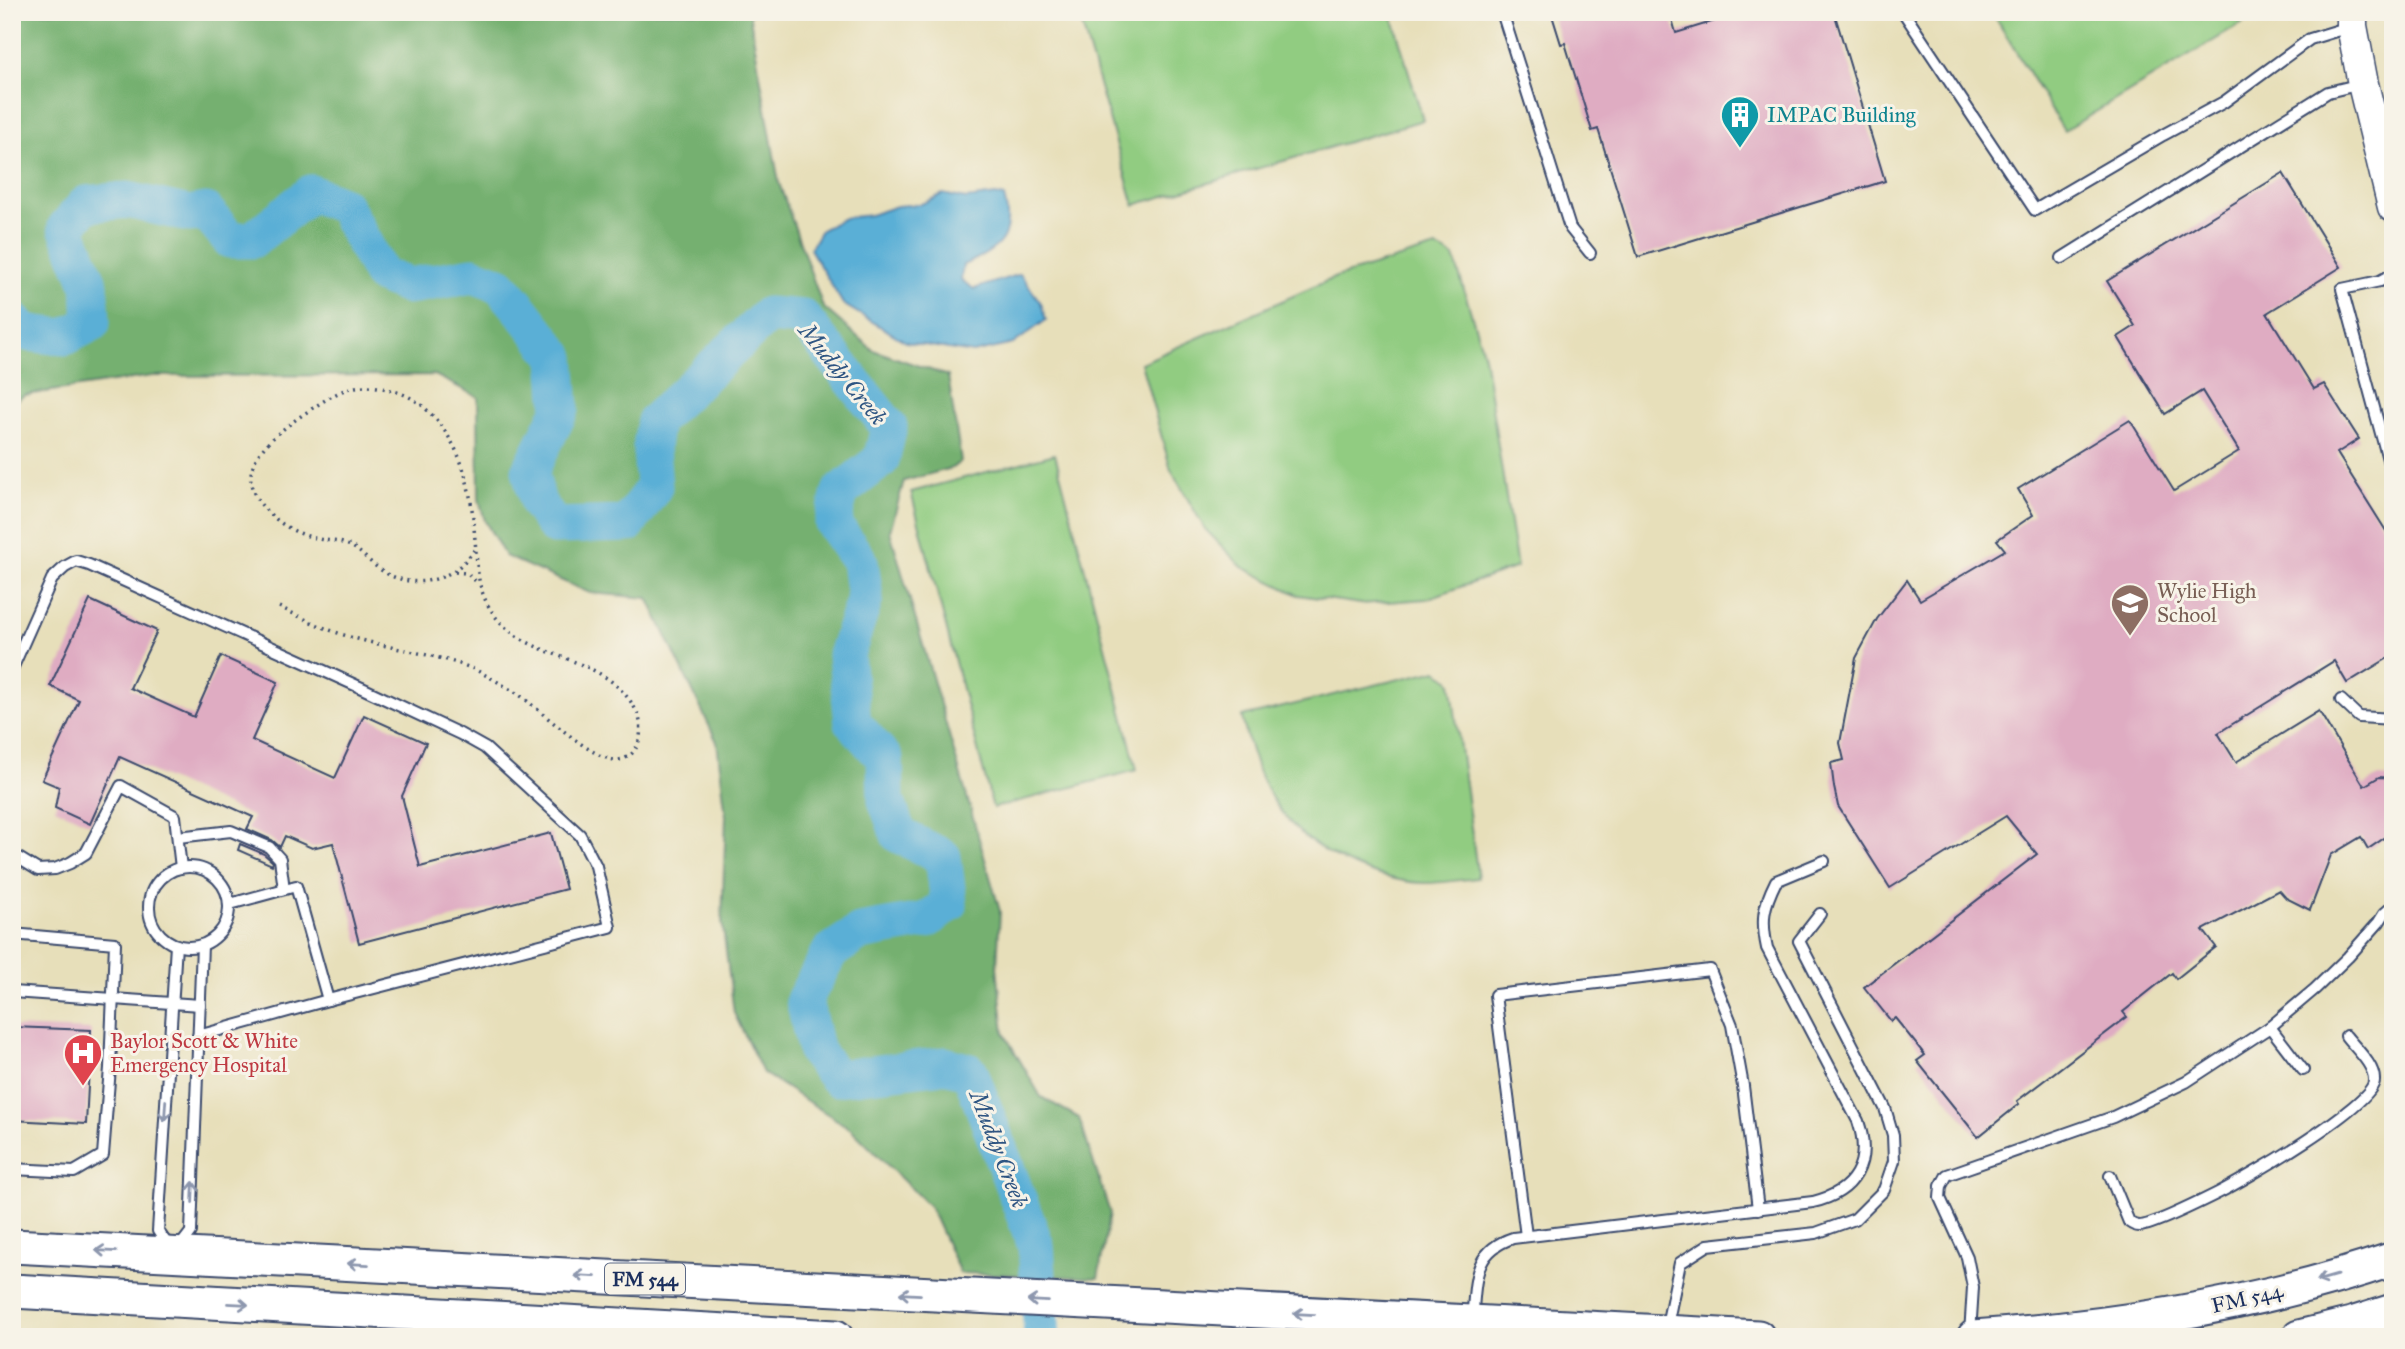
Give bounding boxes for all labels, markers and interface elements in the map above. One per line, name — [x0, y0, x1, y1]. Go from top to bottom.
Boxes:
building icon: IMPAC Building — [1719, 94, 1761, 149]
place label: IMPAC Building — [1767, 102, 1916, 128]
water label: Muddy Creek — [792, 316, 893, 431]
place label: Wylie High School — [2157, 578, 2257, 628]
school or university icon: Wylie High School — [2109, 582, 2151, 637]
place label: Baylor Scott & White Emergency Hospital — [110, 1028, 298, 1078]
hospital icon: Baylor Scott & White Emergency Hospital — [62, 1032, 104, 1087]
water label: Muddy Creek — [963, 1084, 1034, 1212]
one-way arrow — [158, 1100, 171, 1122]
one-way arrow — [186, 1181, 199, 1204]
one-way arrow — [95, 1244, 118, 1257]
one-way arrow — [347, 1257, 370, 1270]
road number: FM 544 — [605, 1264, 685, 1294]
one-way arrow — [574, 1270, 597, 1283]
one-way arrow — [2316, 1273, 2338, 1286]
street label: FM 544 — [2209, 1277, 2287, 1319]
one-way arrow — [899, 1287, 922, 1300]
one-way arrow — [1027, 1294, 1050, 1307]
one-way arrow — [227, 1297, 250, 1310]
one-way arrow — [1293, 1307, 1315, 1320]

